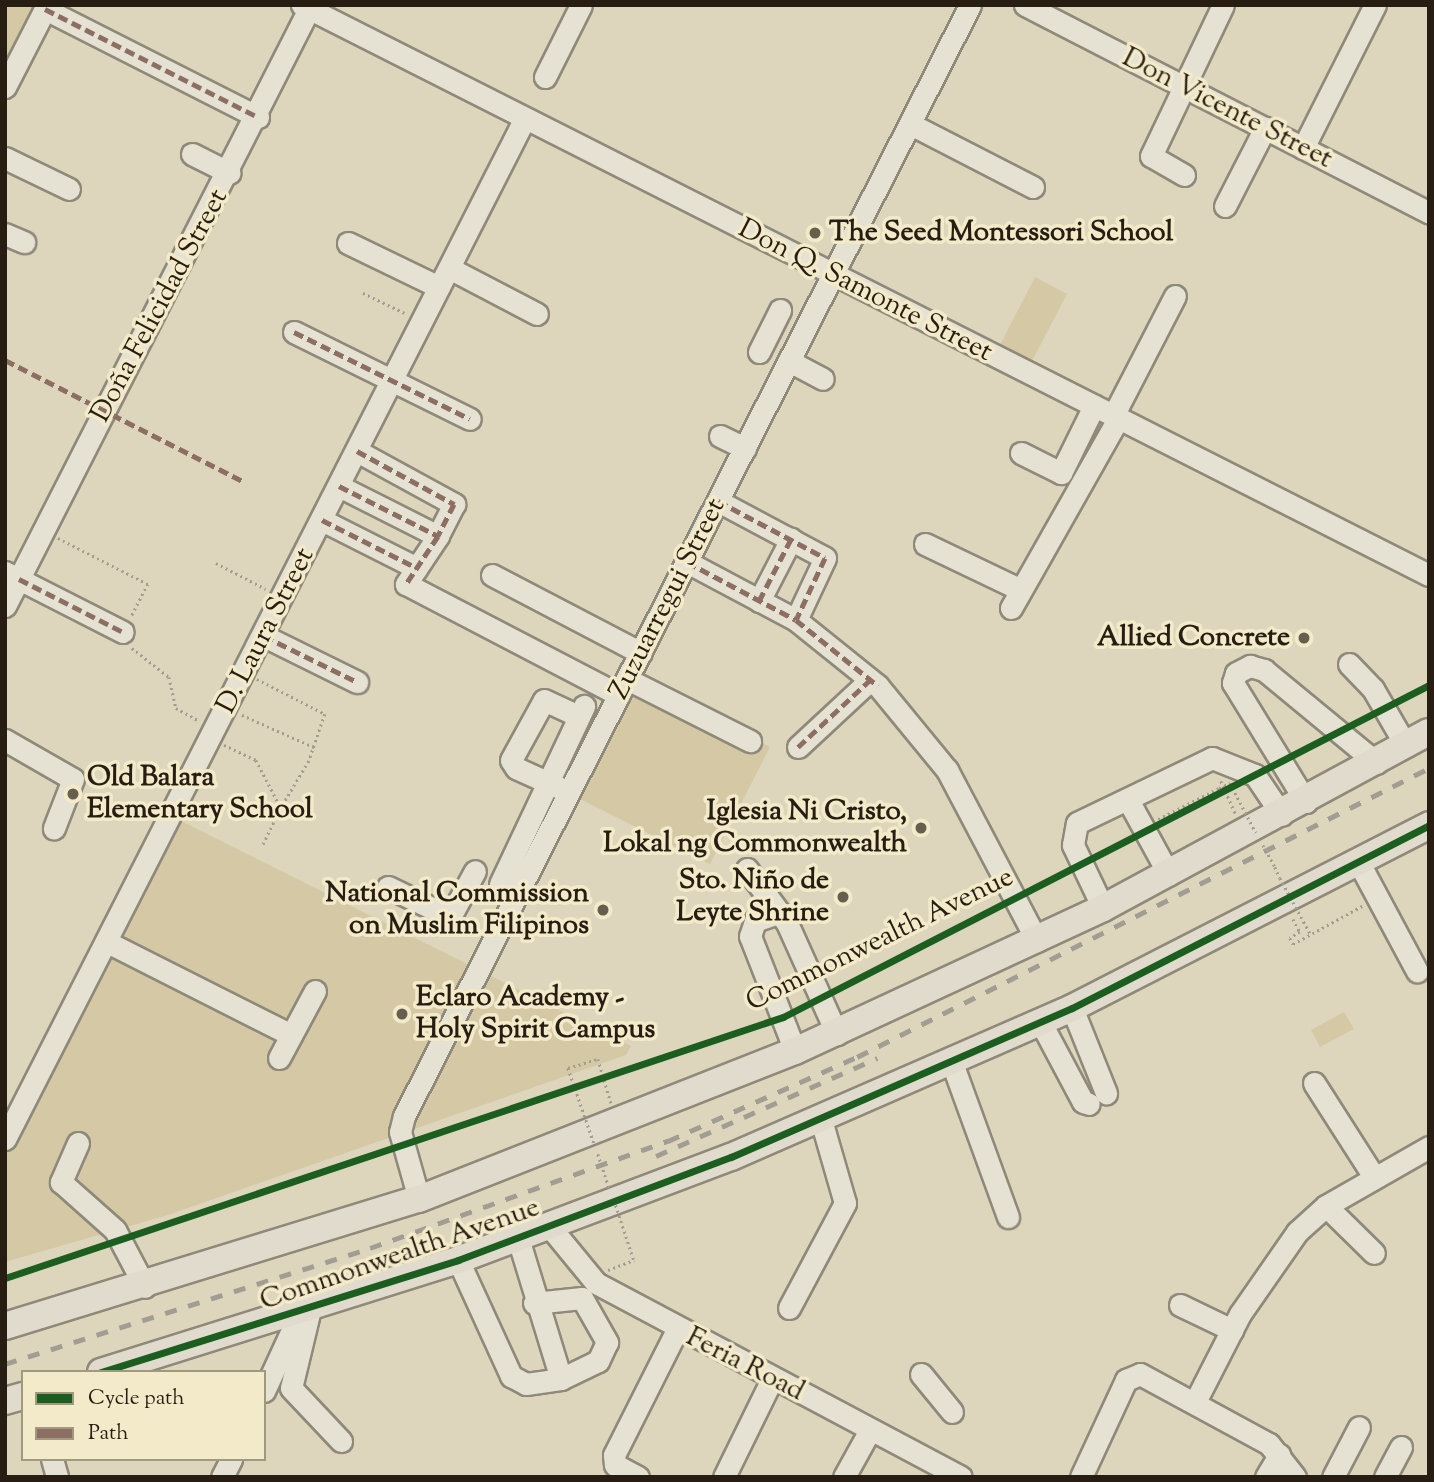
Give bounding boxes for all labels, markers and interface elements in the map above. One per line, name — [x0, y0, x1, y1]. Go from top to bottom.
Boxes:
street label: Don Vicente Street — [1116, 41, 1338, 177]
street label: Doña Felicidad Street — [84, 184, 236, 428]
street label: Don Q. Samonte Street — [732, 212, 998, 370]
place label: The Seed Montessori School — [829, 216, 1173, 250]
marker: The Seed Montessori School — [807, 225, 823, 241]
street label: Zuzuarregui Street — [603, 493, 733, 705]
street label: D. Laura Street — [210, 542, 322, 720]
place label: Allied Concrete — [1097, 621, 1290, 655]
marker: Allied Concrete — [1296, 630, 1312, 646]
place label: Old Balara Elementary School — [87, 761, 313, 827]
marker: Old Balara Elementary School — [65, 786, 81, 802]
place label: Iglesia Ni Cristo, Lokal ng Commonwealth — [603, 795, 907, 861]
marker: Iglesia Ni Cristo, Lokal ng Commonwealth — [913, 820, 929, 836]
street label: Commonwealth Avenue — [741, 861, 1019, 1019]
place label: Sto. Niño de Leyte Shrine — [676, 864, 829, 930]
place label: National Commission on Muslim Filipinos — [325, 877, 589, 943]
marker: Sto. Niño de Leyte Shrine — [835, 889, 851, 905]
marker: National Commission on Muslim Filipinos — [595, 902, 611, 918]
place label: Eclaro Academy - Holy Spirit Campus — [416, 981, 655, 1047]
marker: Eclaro Academy - Holy Spirit Campus — [394, 1006, 410, 1022]
street label: Commonwealth Avenue — [256, 1191, 544, 1319]
street label: Feria Road — [680, 1321, 810, 1409]
legend — [21, 1370, 266, 1461]
text: Cycle path — [88, 1384, 185, 1414]
text: Path — [88, 1419, 129, 1449]

